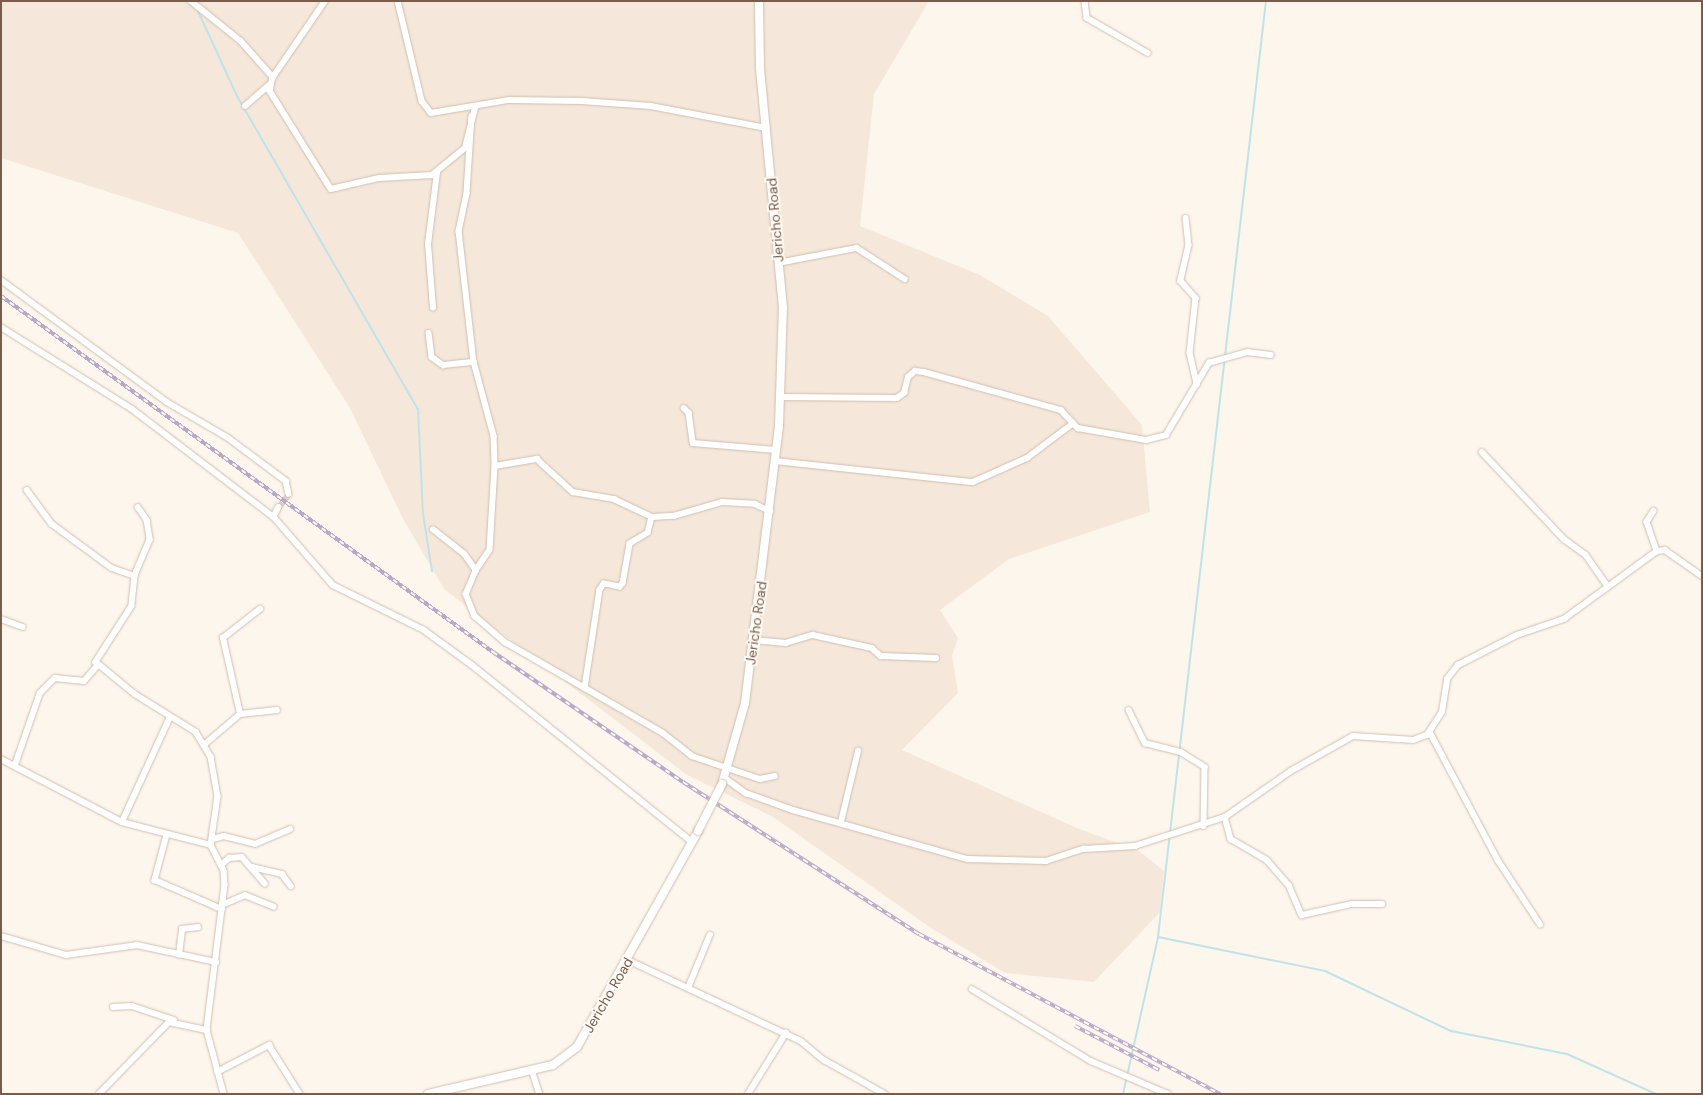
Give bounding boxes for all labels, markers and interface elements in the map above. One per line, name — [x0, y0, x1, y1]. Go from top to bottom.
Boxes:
street label: Jericho Road — [763, 177, 787, 263]
street label: Jericho Road — [742, 580, 770, 666]
street label: Jericho Road — [580, 954, 636, 1036]

